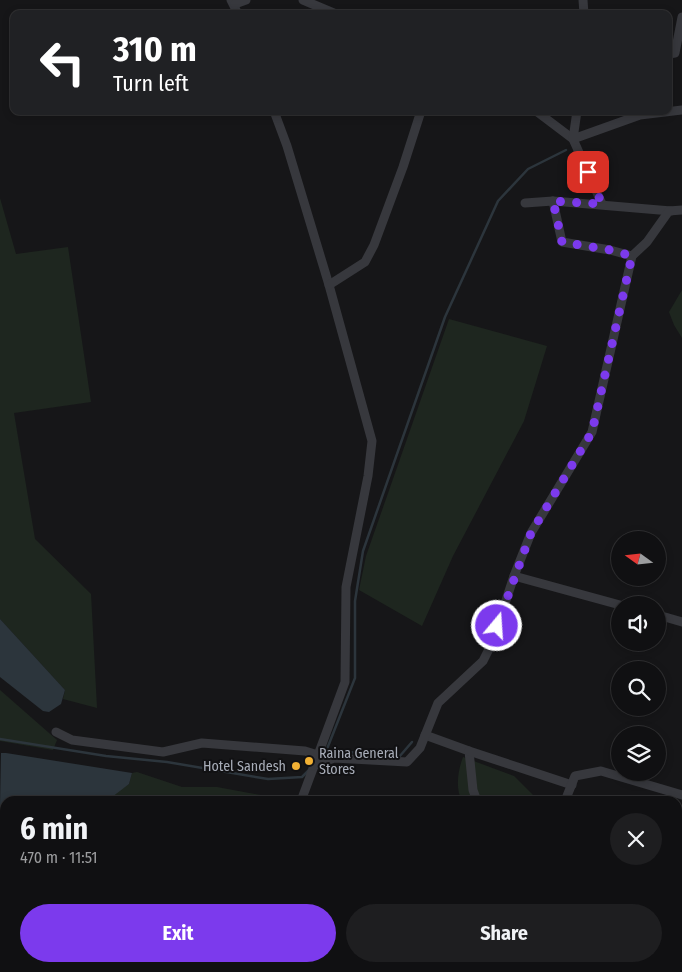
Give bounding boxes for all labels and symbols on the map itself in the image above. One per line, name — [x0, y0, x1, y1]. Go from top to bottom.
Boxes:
pin — [567, 151, 609, 193]
north arrow — [611, 531, 666, 586]
position arrow — [470, 599, 522, 651]
place label: Raina General Stores — [319, 745, 399, 778]
marker: Raina General Stores — [303, 755, 315, 767]
place label: Hotel Sandesh — [203, 758, 286, 775]
marker: Hotel Sandesh — [290, 760, 302, 772]

